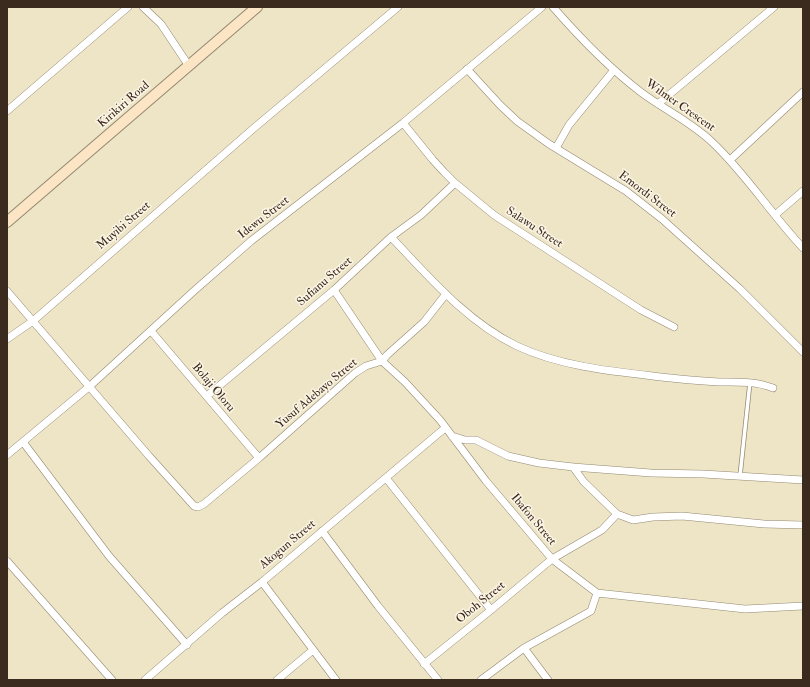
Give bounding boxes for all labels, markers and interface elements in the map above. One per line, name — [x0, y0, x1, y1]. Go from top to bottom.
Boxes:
street label: Wilmer Crescent — [642, 77, 718, 135]
street label: Kirikiri Road — [95, 79, 153, 131]
street label: Emordi Street — [615, 169, 679, 221]
street label: Idewu Street — [236, 194, 292, 242]
street label: Muyibi Street — [94, 199, 154, 253]
street label: Salawu Street — [503, 204, 565, 252]
street label: Sufianu Street — [295, 254, 355, 310]
street label: Yusuf Adebayo Street — [273, 356, 361, 432]
street label: Bolaji Oloru — [188, 361, 238, 415]
street label: Ibafon Street — [507, 491, 559, 549]
street label: Akogun Street — [257, 517, 319, 573]
street label: Oboh Street — [453, 579, 509, 627]

